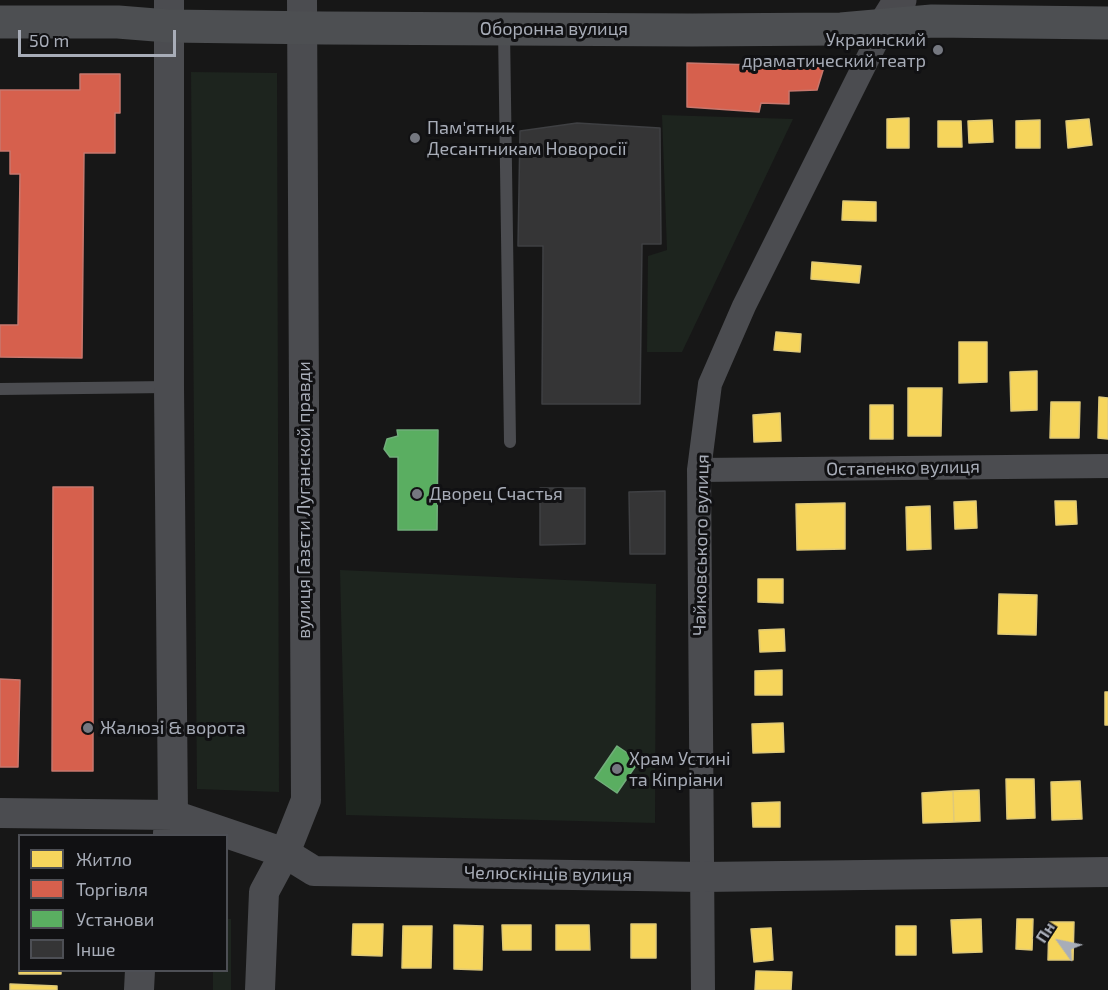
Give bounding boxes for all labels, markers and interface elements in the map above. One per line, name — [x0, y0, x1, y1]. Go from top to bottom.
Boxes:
scale bar — [21, 18, 178, 56]
street label: Оборонна вулиця — [480, 18, 628, 40]
text: 50 m — [29, 29, 69, 51]
place label: Украинский драматический театр — [742, 29, 926, 72]
marker: Украинский драматический театр — [931, 43, 945, 57]
place label: Пам'ятник Десантникам Новоросії — [427, 117, 627, 160]
marker: Пам'ятник Десантникам Новоросії — [408, 131, 422, 145]
street label: вулиця Газєти Луганской правди — [293, 361, 315, 639]
street label: Чайковського вулиця — [689, 454, 713, 636]
street label: Остапенко вулиця — [826, 456, 980, 480]
place label: Дворец Счастья — [429, 483, 563, 505]
marker: Дворец Счастья — [410, 487, 424, 501]
place label: Жалюзі & ворота — [100, 717, 246, 739]
marker: Жалюзі & ворота — [81, 721, 95, 735]
place label: Храм Устині та Кіпріани — [629, 748, 731, 790]
marker: Храм Устині та Кіпріани — [610, 762, 624, 776]
legend — [18, 834, 228, 972]
text: Житло — [76, 848, 132, 870]
street label: Челюскінців вулиця — [464, 862, 632, 886]
text: Торгівля — [76, 878, 148, 900]
text: Установи — [76, 908, 154, 930]
north arrow — [1030, 912, 1090, 972]
text: Пн — [1031, 918, 1058, 946]
text: Інше — [76, 938, 115, 960]

